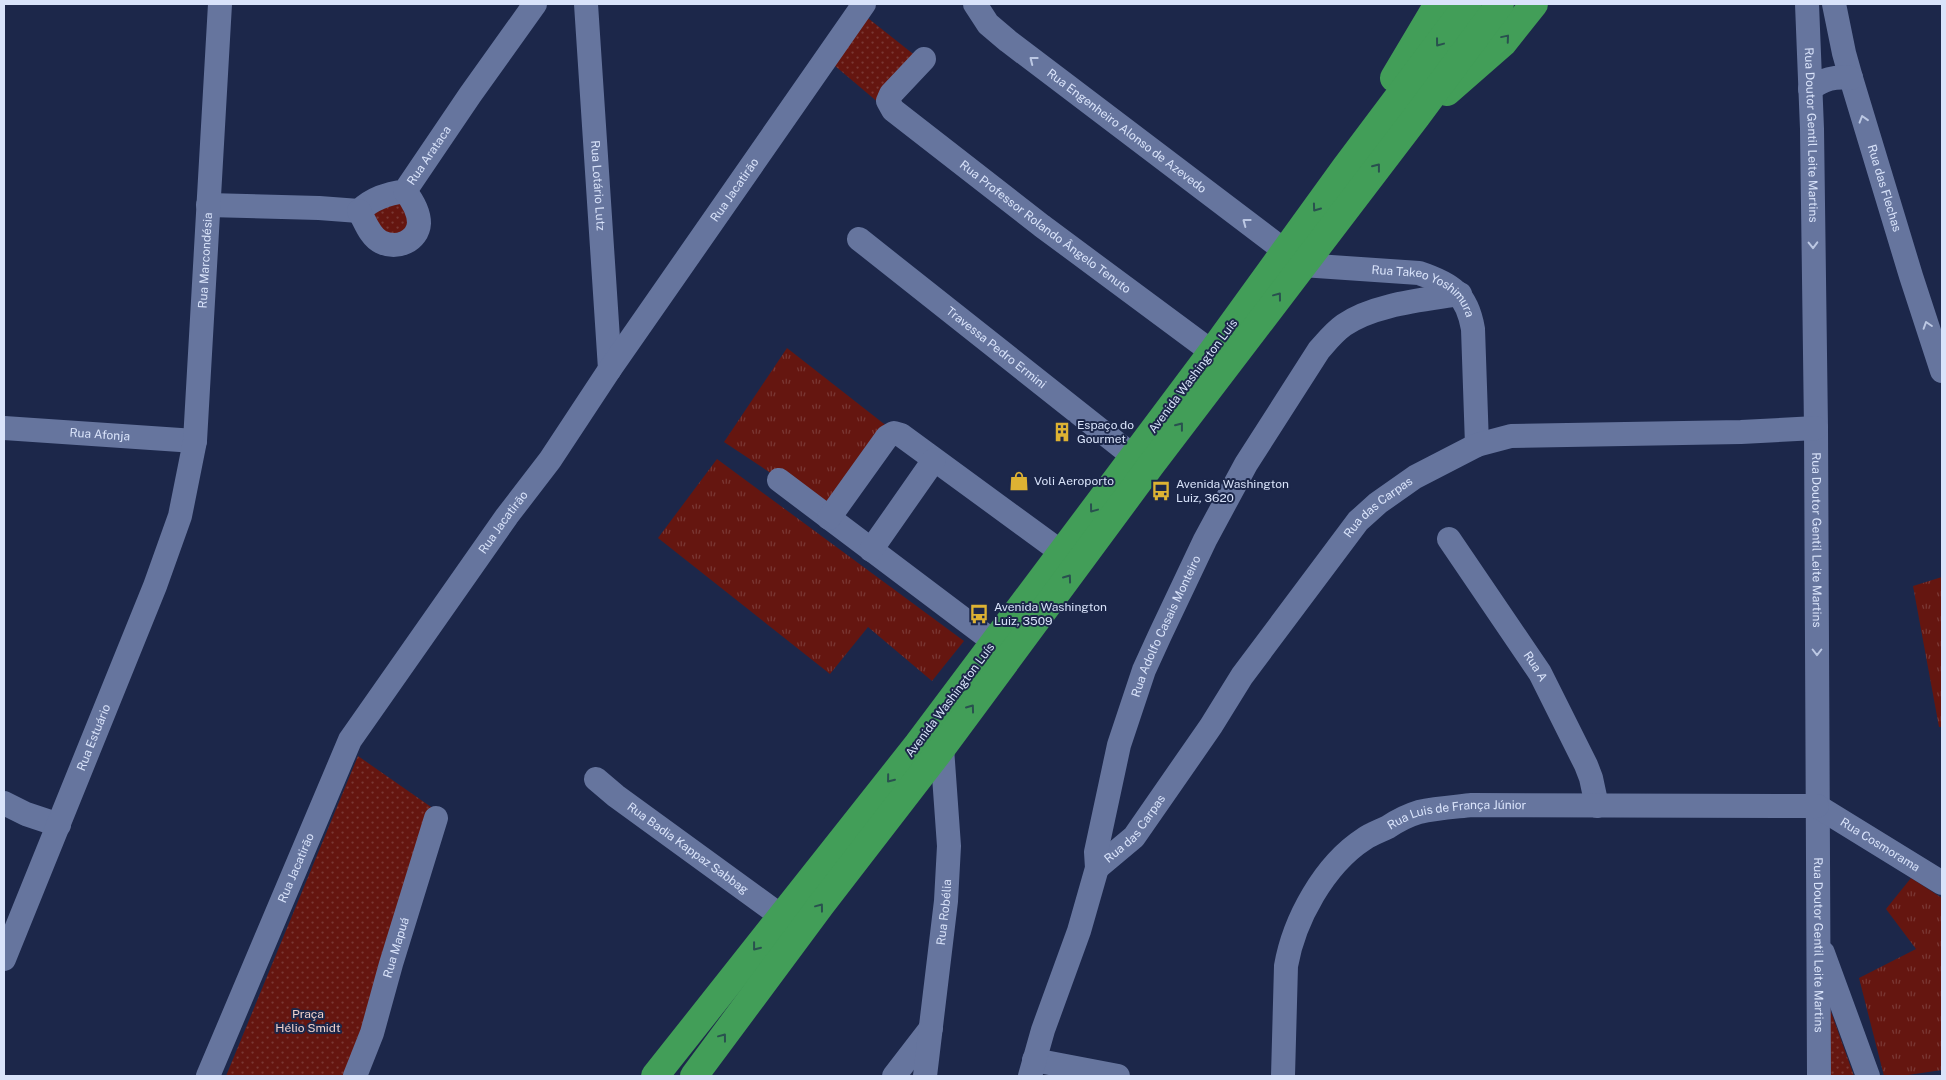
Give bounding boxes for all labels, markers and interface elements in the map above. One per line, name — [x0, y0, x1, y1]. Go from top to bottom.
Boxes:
one-way arrow — [1501, 35, 1510, 44]
one-way arrow — [1436, 37, 1445, 47]
street label: Rua Doutor Gentil Leite Martins — [1802, 47, 1820, 223]
one-way arrow — [1030, 57, 1039, 65]
street label: Rua Engenheiro Alonso de Azevedo — [1044, 66, 1209, 196]
one-way arrow — [1859, 116, 1869, 124]
street label: Rua Arataca — [404, 123, 454, 188]
street label: Rua Lotário Lutz — [588, 140, 608, 232]
street label: Rua das Flechas — [1865, 143, 1904, 233]
street label: Rua Jacatirão — [708, 155, 762, 225]
street label: Rua Professor Rolando Ângelo Tenuto — [957, 158, 1134, 296]
one-way arrow — [1371, 164, 1379, 173]
one-way arrow — [1313, 202, 1322, 212]
street label: Rua Marcondésia — [196, 212, 215, 309]
one-way arrow — [1243, 219, 1252, 227]
one-way arrow — [1808, 241, 1819, 249]
street label: Rua Takeo Yoshimura — [1371, 263, 1477, 319]
one-way arrow — [1272, 292, 1281, 302]
street label: Travessa Pedro Ermini — [944, 304, 1049, 391]
street label: Avenida Washington Luís — [1146, 316, 1240, 436]
one-way arrow — [1923, 321, 1933, 329]
place label: Espaço do Gourmet — [1077, 418, 1134, 446]
building icon: Espaço do Gourmet — [1051, 421, 1073, 443]
one-way arrow — [1175, 423, 1183, 432]
street label: Rua Afonja — [69, 425, 131, 444]
street label: Rua Doutor Gentil Leite Martins — [1809, 452, 1824, 628]
shop icon: Voli Aeroporto — [1008, 470, 1030, 492]
place label: Voli Aeroporto — [1034, 474, 1114, 488]
street label: Rua das Carpas — [1341, 474, 1415, 540]
place label: Avenida Washington Luiz, 3620 — [1176, 477, 1289, 505]
bus stop icon: Avenida Washington Luiz, 3620 — [1150, 480, 1172, 502]
street label: Rua Jacatirão — [476, 488, 531, 556]
one-way arrow — [1090, 503, 1099, 513]
street label: Rua Adolfo Casais Monteiro — [1128, 553, 1204, 699]
one-way arrow — [1062, 574, 1071, 584]
place label: Avenida Washington Luiz, 3509 — [994, 600, 1107, 628]
bus stop icon: Avenida Washington Luiz, 3509 — [968, 603, 990, 625]
street label: Avenida Washington Luís — [903, 640, 997, 760]
street label: Rua A — [1520, 649, 1550, 684]
one-way arrow — [1812, 649, 1822, 657]
street label: Rua Estuário — [74, 702, 113, 773]
one-way arrow — [965, 704, 974, 714]
one-way arrow — [887, 773, 896, 783]
street label: Rua das Carpas — [1102, 792, 1168, 866]
street label: Rua Luis de França Júnior — [1385, 798, 1526, 833]
street label: Rua Badia Kappaz Sabbag — [624, 799, 751, 897]
street label: Rua Cosmorama — [1838, 815, 1922, 875]
street label: Rua Jacatirão — [275, 831, 317, 905]
street label: Rua Doutor Gentil Leite Martins — [1811, 857, 1826, 1033]
street label: Rua Robélia — [934, 879, 954, 946]
one-way arrow — [814, 904, 822, 913]
street label: Rua Mapuá — [381, 916, 412, 979]
one-way arrow — [754, 941, 762, 950]
park label: Praça Hélio Smidt — [275, 1007, 341, 1035]
one-way arrow — [717, 1033, 726, 1043]

